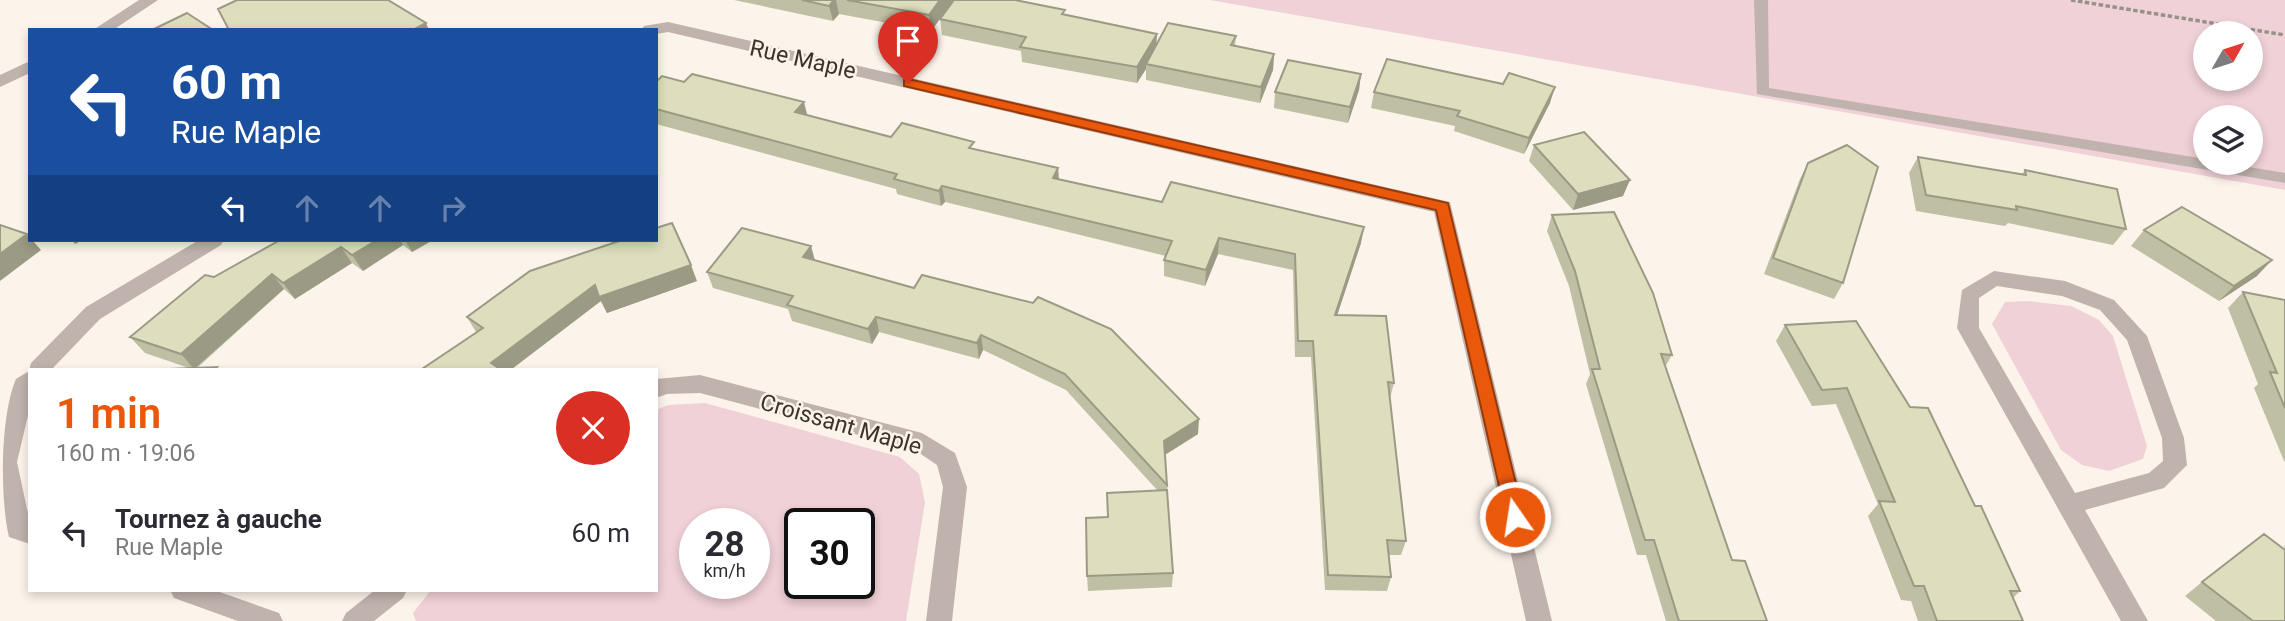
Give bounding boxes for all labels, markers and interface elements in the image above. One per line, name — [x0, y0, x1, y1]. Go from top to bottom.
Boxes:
pin — [878, 11, 938, 83]
north arrow — [2193, 21, 2263, 91]
map controls — [2193, 21, 2263, 175]
icon: arrive — [889, 22, 927, 60]
street label: Rue Maple — [747, 34, 859, 85]
text: 60 m — [171, 54, 282, 111]
icon: left — [56, 56, 147, 147]
button: layers — [2193, 105, 2263, 175]
text: Rue Maple — [171, 113, 321, 151]
icon: left — [215, 189, 253, 227]
icon: ahead — [288, 189, 326, 227]
icon: ahead — [361, 189, 399, 227]
icon: right — [434, 189, 472, 227]
text: 1 min — [56, 389, 161, 438]
street label: Croissant Maple — [757, 389, 925, 460]
button: close — [556, 391, 630, 465]
text: 160 m · 19:06 — [56, 440, 195, 467]
position arrow — [1478, 480, 1552, 554]
text: Tournez à gauche — [115, 504, 322, 534]
speed limit sign: 30 — [784, 508, 875, 599]
icon: left — [56, 514, 94, 552]
text: 60 m — [572, 518, 630, 548]
text: 28 — [704, 524, 745, 565]
text: Rue Maple — [115, 534, 223, 561]
text: km/h — [703, 560, 746, 581]

